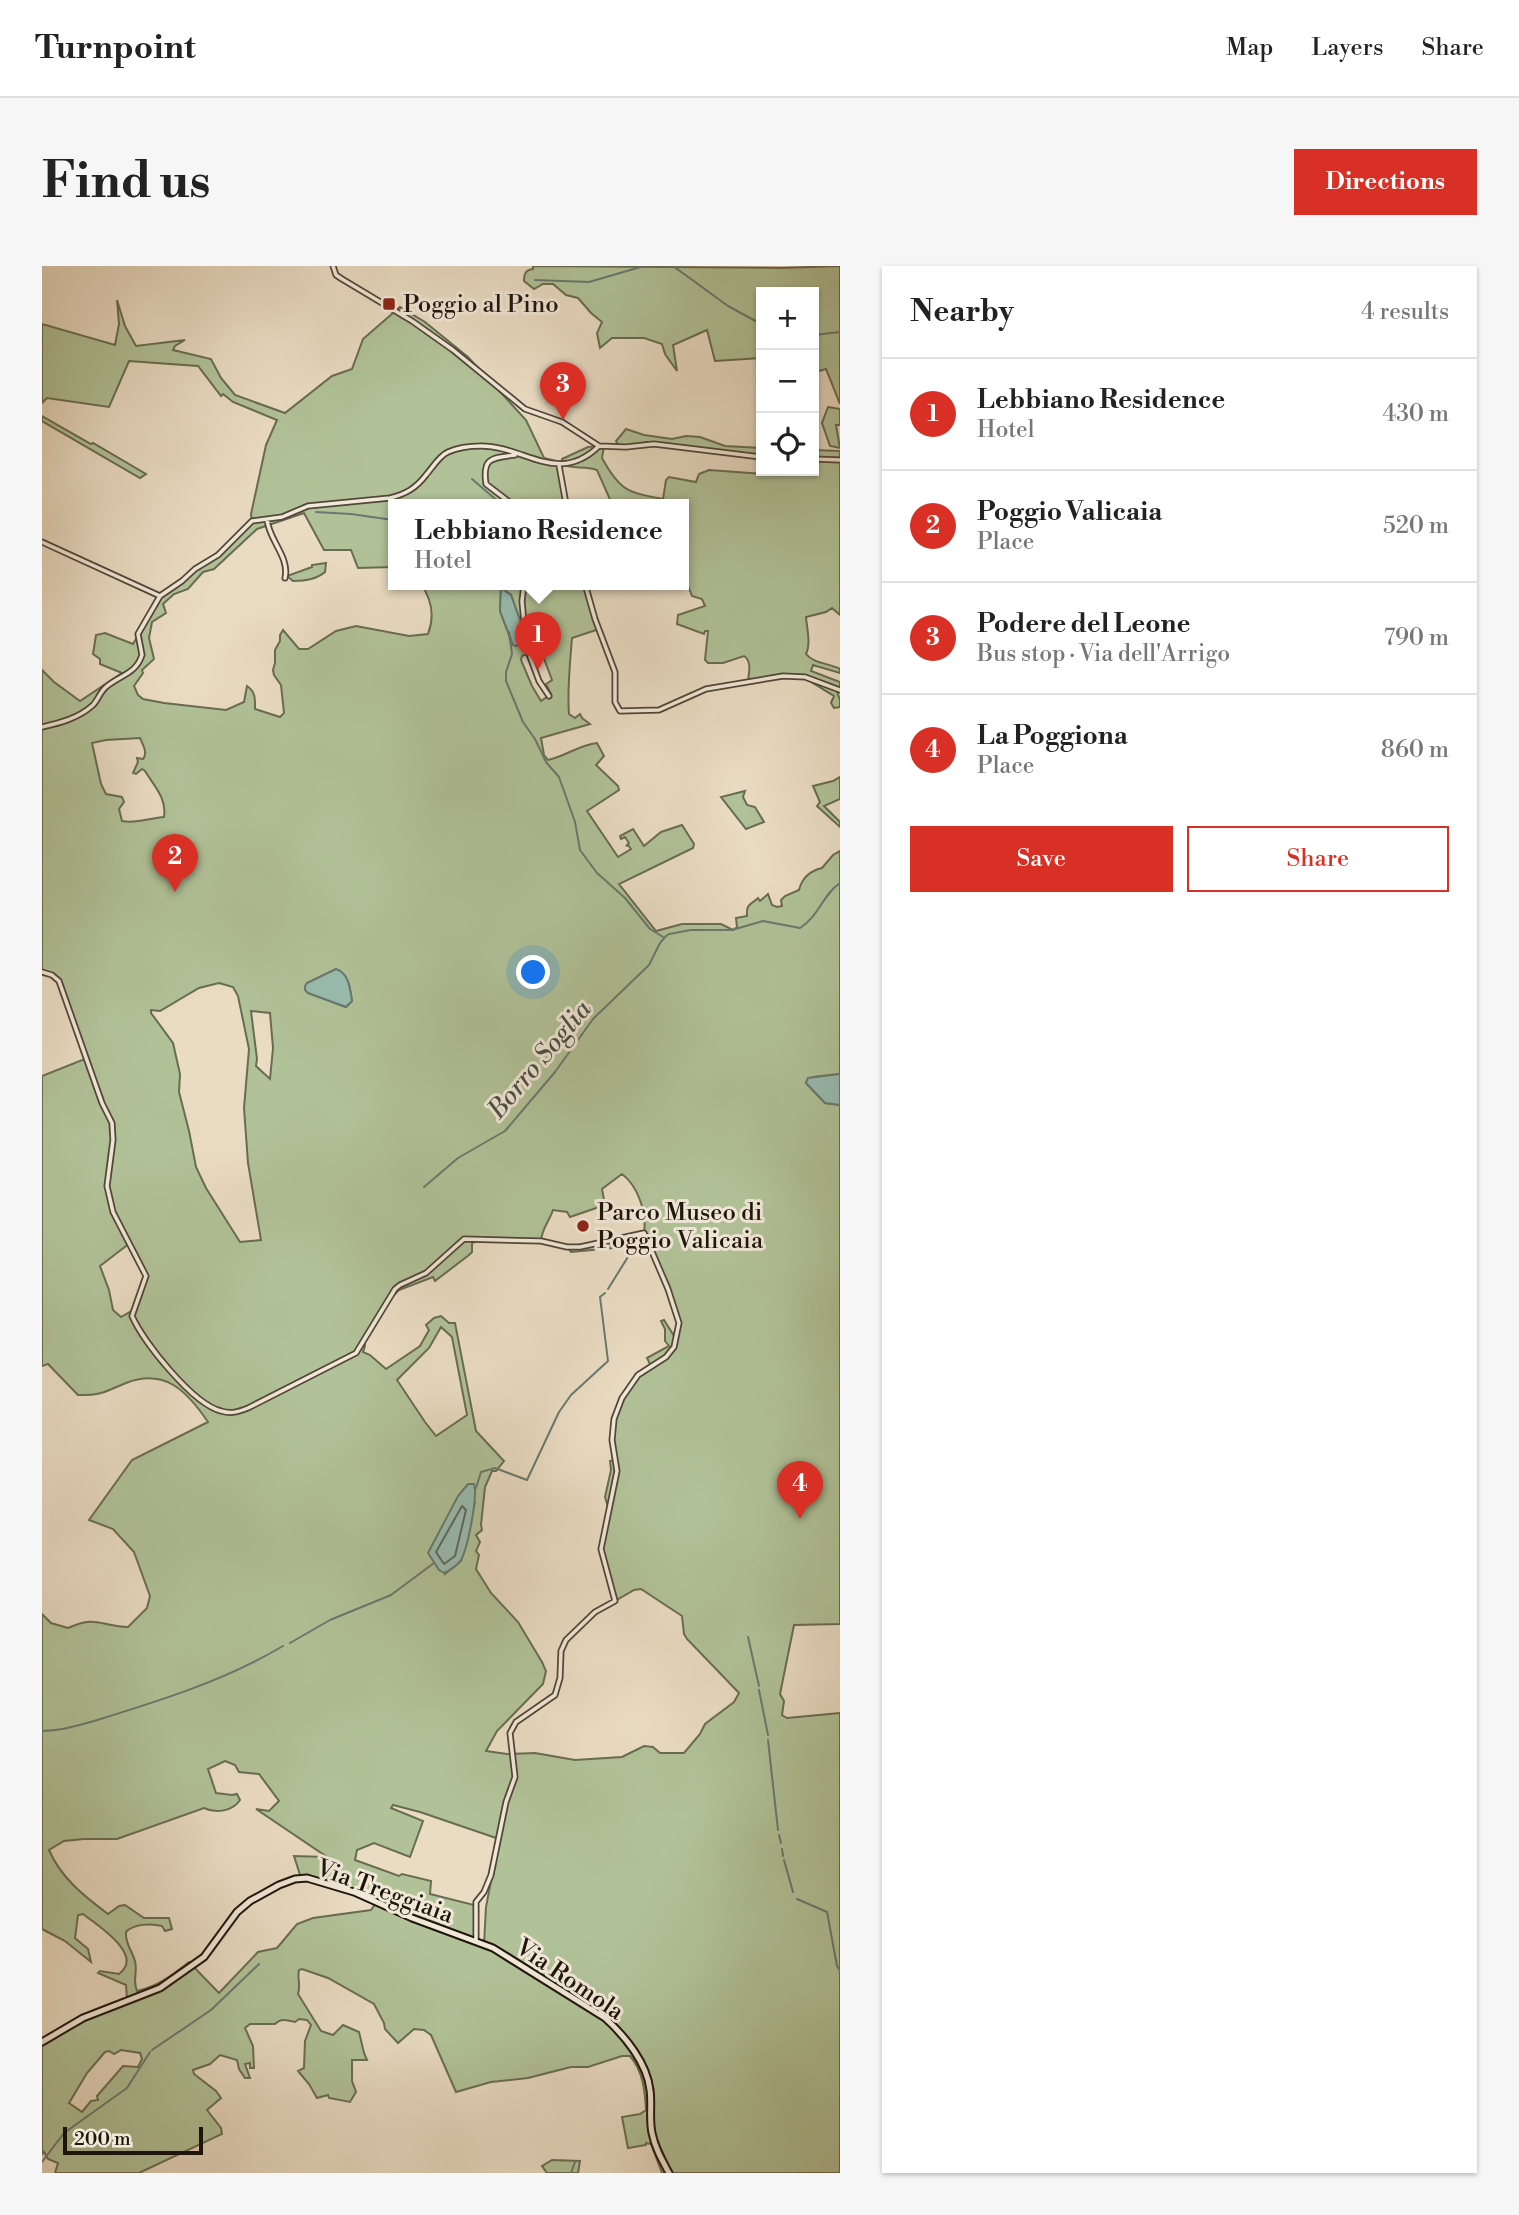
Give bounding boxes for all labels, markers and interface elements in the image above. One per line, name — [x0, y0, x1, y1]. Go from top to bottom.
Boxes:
text: Turnpoint — [35, 28, 196, 69]
text: Map — [1226, 33, 1273, 63]
text: Layers — [1311, 33, 1383, 63]
text: Share — [1421, 33, 1484, 63]
button: Directions — [1294, 149, 1477, 215]
text: Find us — [42, 152, 211, 213]
map controls — [756, 287, 819, 476]
button: + — [756, 287, 819, 350]
place label: Poggio al Pino — [403, 290, 559, 320]
text: Nearby — [910, 293, 1014, 331]
marker: Poggio al Pino — [381, 296, 397, 312]
text: 4 results — [1361, 298, 1449, 326]
button: − — [756, 350, 819, 413]
pin: 3 — [540, 362, 586, 420]
text: Lebbiano Residence — [977, 384, 1225, 416]
text: 1 — [927, 400, 939, 428]
text: 430 m — [1382, 400, 1449, 428]
button: locate — [756, 413, 819, 476]
text: Hotel — [977, 416, 1035, 444]
text: Poggio Valicaia — [977, 496, 1162, 528]
popup — [388, 499, 689, 590]
text: 2 — [926, 512, 940, 540]
text: 520 m — [1383, 512, 1449, 540]
text: Lebbiano Residence — [414, 515, 663, 547]
text: Place — [977, 528, 1034, 556]
text: Hotel — [414, 547, 472, 575]
text: Podere del Leone — [977, 608, 1190, 640]
pin: 1 — [515, 612, 561, 670]
text: 3 — [926, 624, 940, 652]
text: 790 m — [1384, 624, 1449, 652]
text: Bus stop · Via dell'Arrigo — [977, 640, 1230, 668]
text: La Poggiona — [977, 720, 1128, 752]
text: 4 — [925, 736, 941, 764]
text: 860 m — [1381, 736, 1449, 764]
text: Place — [977, 752, 1034, 780]
button: Save — [910, 826, 1173, 892]
button: Share — [1187, 826, 1449, 892]
pin: 2 — [152, 834, 198, 892]
your location — [516, 955, 550, 989]
water label: Borro Soglia — [480, 994, 599, 1126]
place label: Parco Museo di Poggio Valicaia — [597, 1198, 764, 1256]
marker: Parco Museo di Poggio Valicaia — [575, 1218, 591, 1234]
pin: 4 — [777, 1461, 823, 1519]
street label: Via Treggiaia — [311, 1853, 458, 1931]
street label: Via Romola — [509, 1932, 630, 2028]
scale bar — [63, 2124, 203, 2156]
text: 200 m — [74, 2127, 131, 2151]

